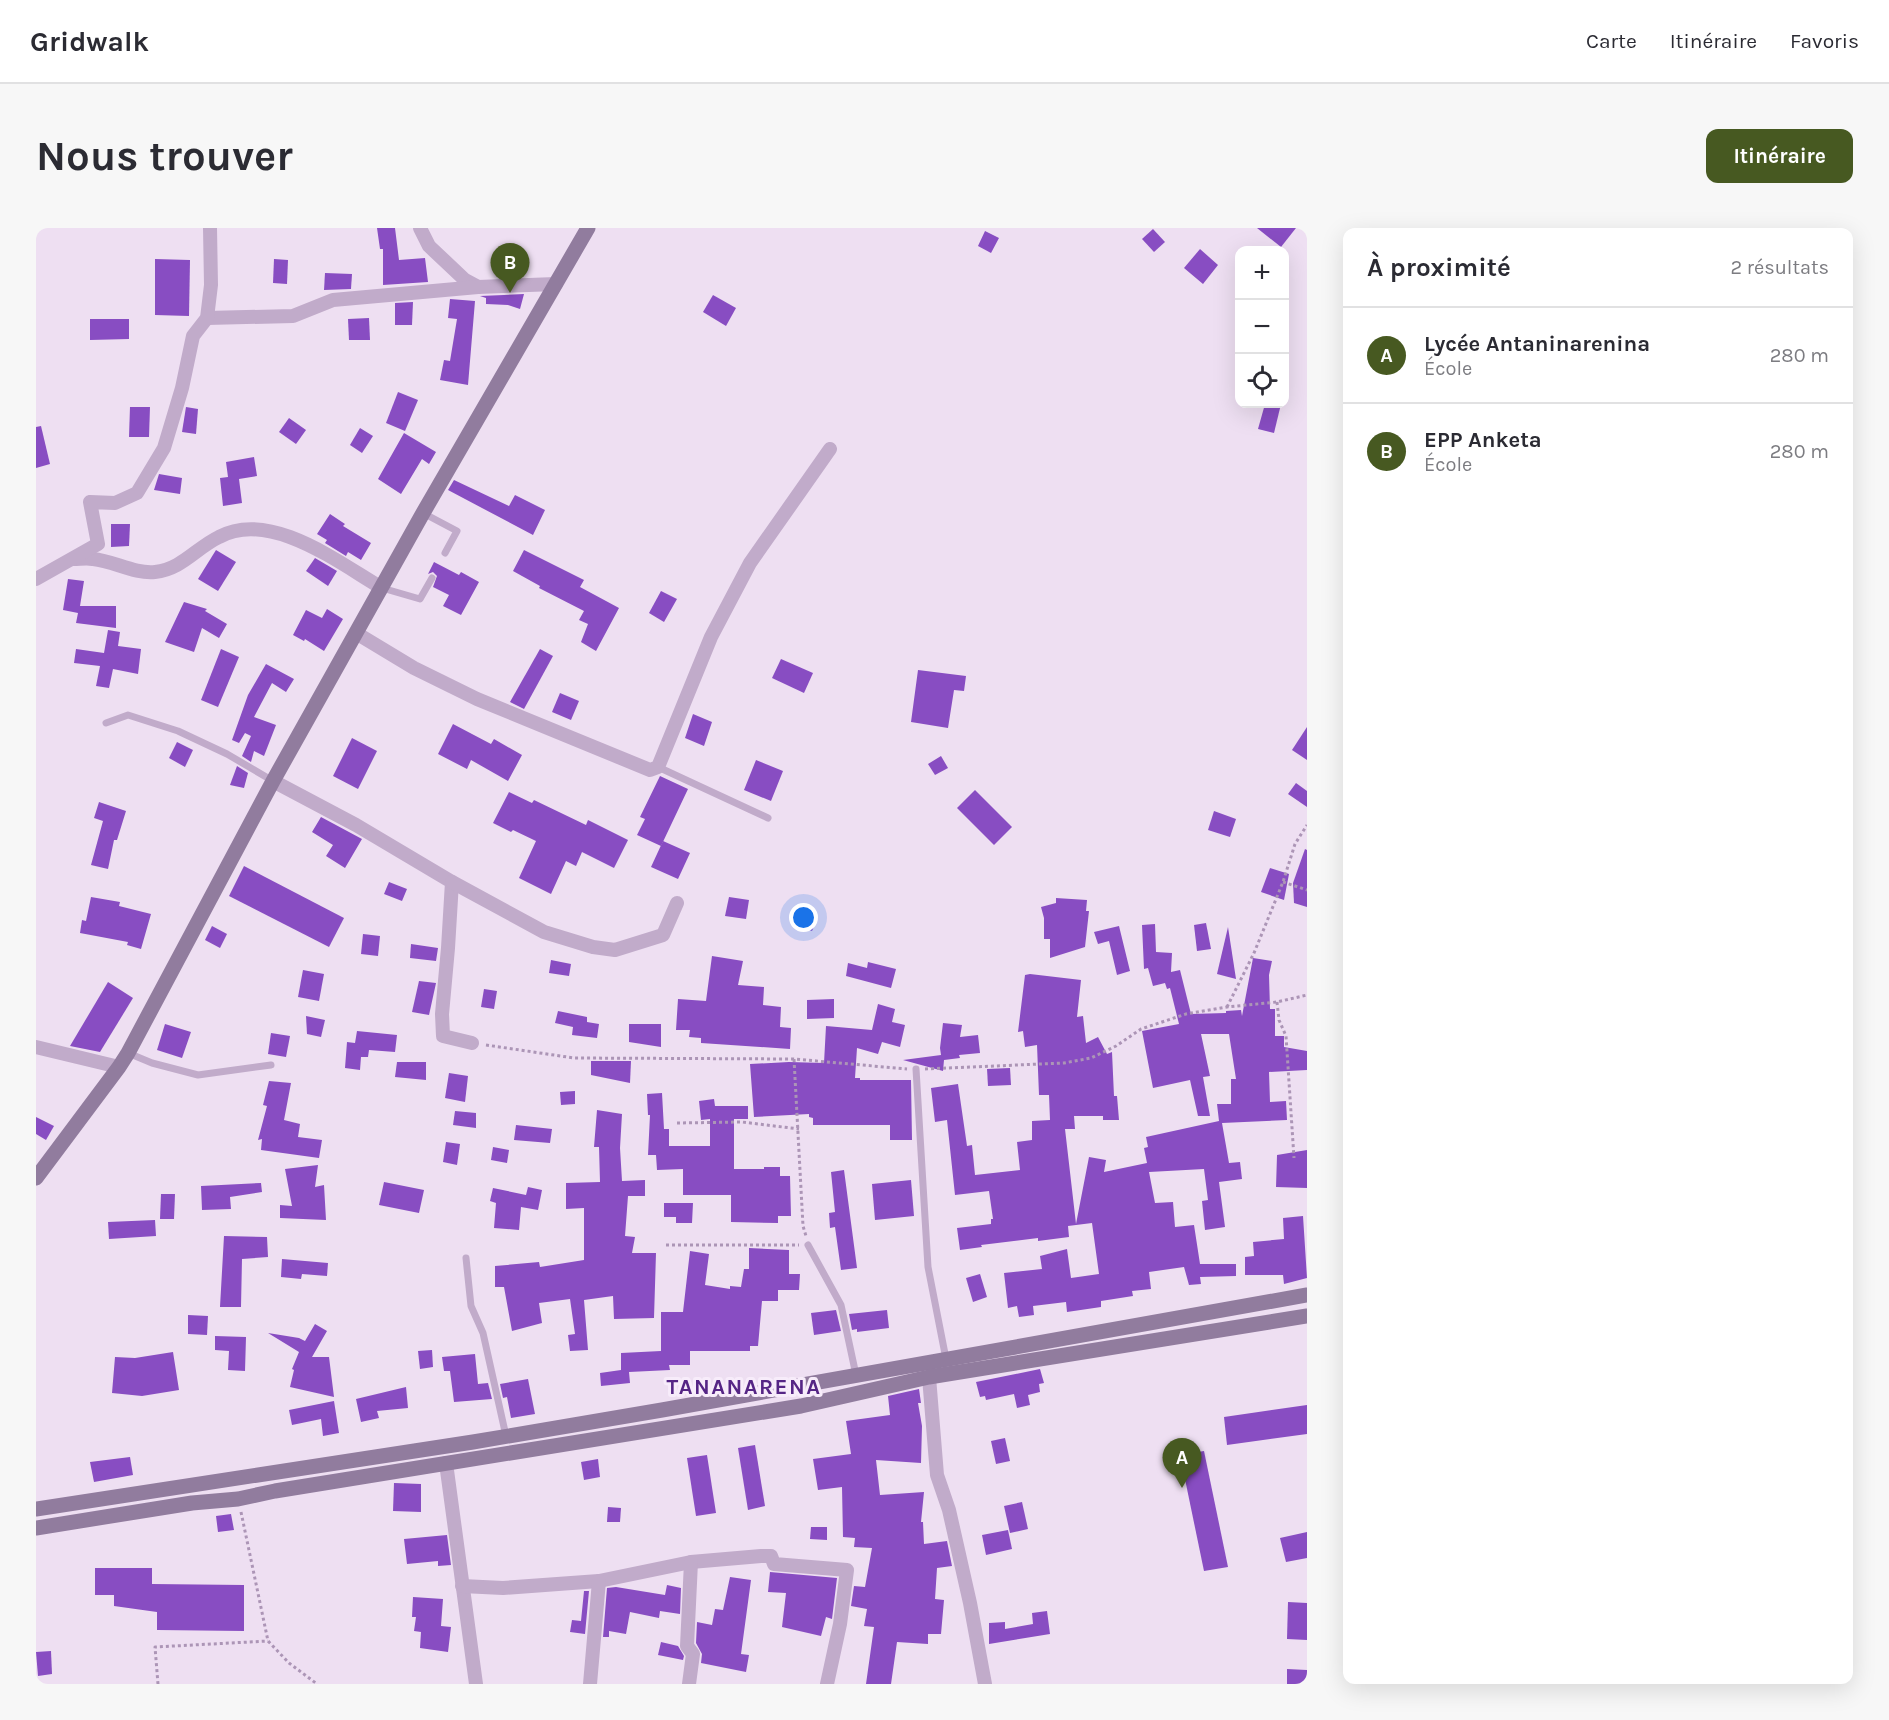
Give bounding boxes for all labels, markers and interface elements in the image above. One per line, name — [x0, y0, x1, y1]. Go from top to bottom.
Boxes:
text: Gridwalk — [30, 25, 149, 58]
text: Carte — [1586, 29, 1637, 53]
text: Itinéraire — [1670, 29, 1757, 53]
text: Favoris — [1790, 29, 1859, 53]
button: Itinéraire — [1706, 129, 1853, 183]
text: Nous trouver — [36, 131, 293, 181]
pin: B — [490, 244, 530, 293]
map controls — [1235, 246, 1289, 408]
button: + — [1235, 246, 1289, 300]
text: À proximité — [1367, 252, 1511, 283]
text: 2 résultats — [1730, 256, 1829, 279]
button: − — [1235, 300, 1289, 354]
text: Lycée Antaninarenina — [1424, 331, 1650, 357]
text: A — [1380, 344, 1393, 367]
text: 280 m — [1770, 344, 1829, 367]
button: locate — [1235, 354, 1289, 408]
text: École — [1424, 357, 1472, 380]
text: EPP Anketa — [1424, 427, 1542, 453]
text: B — [1380, 440, 1393, 463]
text: 280 m — [1770, 440, 1829, 463]
text: École — [1424, 453, 1472, 476]
your location — [789, 903, 818, 932]
district label: TANANARENA — [666, 1374, 822, 1400]
pin: A — [1162, 1438, 1202, 1488]

